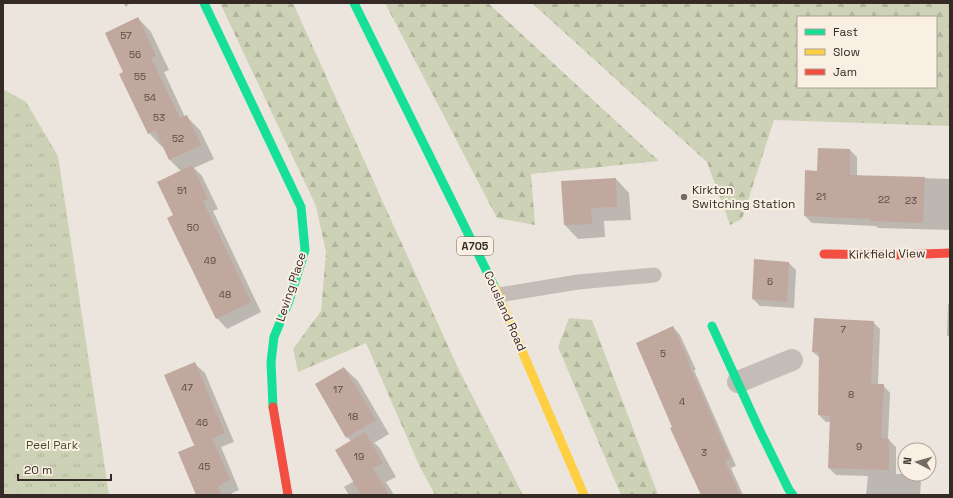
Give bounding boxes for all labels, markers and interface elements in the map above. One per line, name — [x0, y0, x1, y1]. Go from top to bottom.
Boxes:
legend — [797, 16, 937, 88]
text: Fast — [833, 24, 858, 40]
house number: 57 — [120, 29, 132, 42]
text: Slow — [833, 44, 860, 60]
house number: 56 — [129, 48, 141, 61]
text: Jam — [833, 64, 857, 80]
house number: 55 — [134, 70, 146, 83]
house number: 54 — [144, 91, 156, 104]
house number: 53 — [153, 111, 165, 124]
house number: 52 — [172, 132, 184, 145]
place label: Kirkton Switching Station — [692, 182, 795, 212]
house number: 51 — [177, 184, 187, 197]
house number: 21 — [816, 190, 826, 203]
marker: Kirkton Switching Station — [679, 192, 689, 202]
house number: 22 — [878, 193, 890, 206]
house number: 23 — [905, 194, 917, 207]
house number: 50 — [187, 221, 199, 234]
road number: A705 — [457, 237, 493, 255]
street label: Kirkfield View — [848, 245, 926, 263]
street label: Leving Place — [272, 250, 310, 324]
house number: 49 — [204, 254, 216, 267]
street label: Cousland Road — [480, 268, 530, 354]
house number: 6 — [767, 275, 773, 288]
house number: 48 — [219, 288, 231, 301]
house number: 7 — [840, 323, 846, 336]
house number: 5 — [660, 347, 666, 360]
house number: 47 — [181, 381, 193, 394]
house number: 17 — [333, 383, 343, 396]
house number: 8 — [848, 388, 854, 401]
house number: 4 — [679, 395, 685, 408]
house number: 18 — [348, 410, 358, 423]
house number: 46 — [196, 416, 208, 429]
park label: Peel Park — [26, 437, 79, 453]
house number: 9 — [856, 440, 862, 453]
north arrow — [897, 442, 937, 482]
house number: 3 — [701, 446, 707, 459]
house number: 19 — [354, 450, 364, 463]
scale bar — [18, 456, 111, 482]
text: N — [900, 457, 914, 465]
house number: 45 — [198, 460, 210, 473]
text: 20 m — [24, 462, 52, 478]

